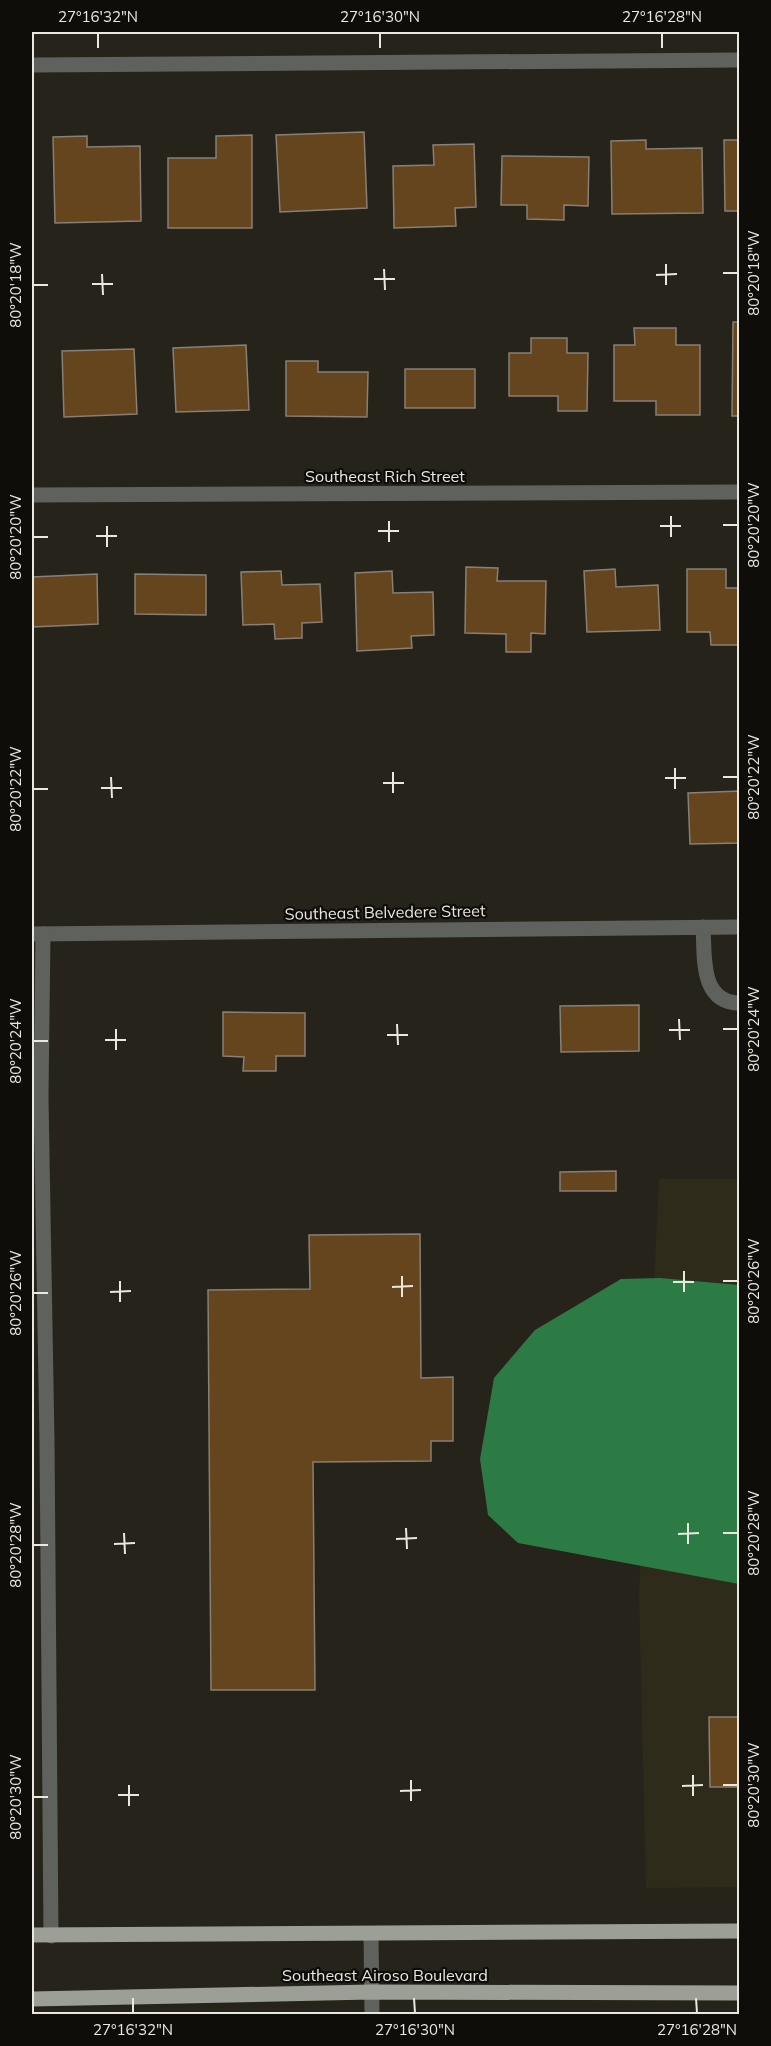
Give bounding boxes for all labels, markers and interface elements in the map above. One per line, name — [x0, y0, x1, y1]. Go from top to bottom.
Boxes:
text: 27°16'32"N — [58, 7, 138, 26]
text: 27°16'30"N — [340, 7, 420, 26]
text: 27°16'28"N — [622, 7, 702, 26]
text: 80°20'18"W — [744, 230, 763, 316]
text: 80°20'18"W — [6, 242, 25, 328]
street label: Southeast Rich Street — [305, 466, 465, 486]
text: 80°20'20"W — [744, 482, 763, 568]
text: 80°20'20"W — [6, 494, 25, 580]
text: 80°20'22"W — [744, 734, 763, 820]
text: 80°20'22"W — [6, 746, 25, 832]
street label: Southeast Belvedere Street — [284, 900, 486, 924]
text: 80°20'24"W — [744, 986, 763, 1072]
text: 80°20'24"W — [6, 998, 25, 1084]
text: 80°20'26"W — [744, 1238, 763, 1324]
text: 80°20'26"W — [6, 1250, 25, 1336]
text: 80°20'28"W — [744, 1490, 763, 1576]
text: 80°20'28"W — [6, 1502, 25, 1588]
text: 80°20'30"W — [744, 1742, 763, 1828]
text: 80°20'30"W — [6, 1754, 25, 1840]
street label: Southeast Airoso Boulevard — [282, 1965, 488, 1985]
text: 27°16'32"N — [93, 2020, 173, 2039]
text: 27°16'30"N — [375, 2020, 455, 2039]
text: 27°16'28"N — [657, 2020, 737, 2039]

